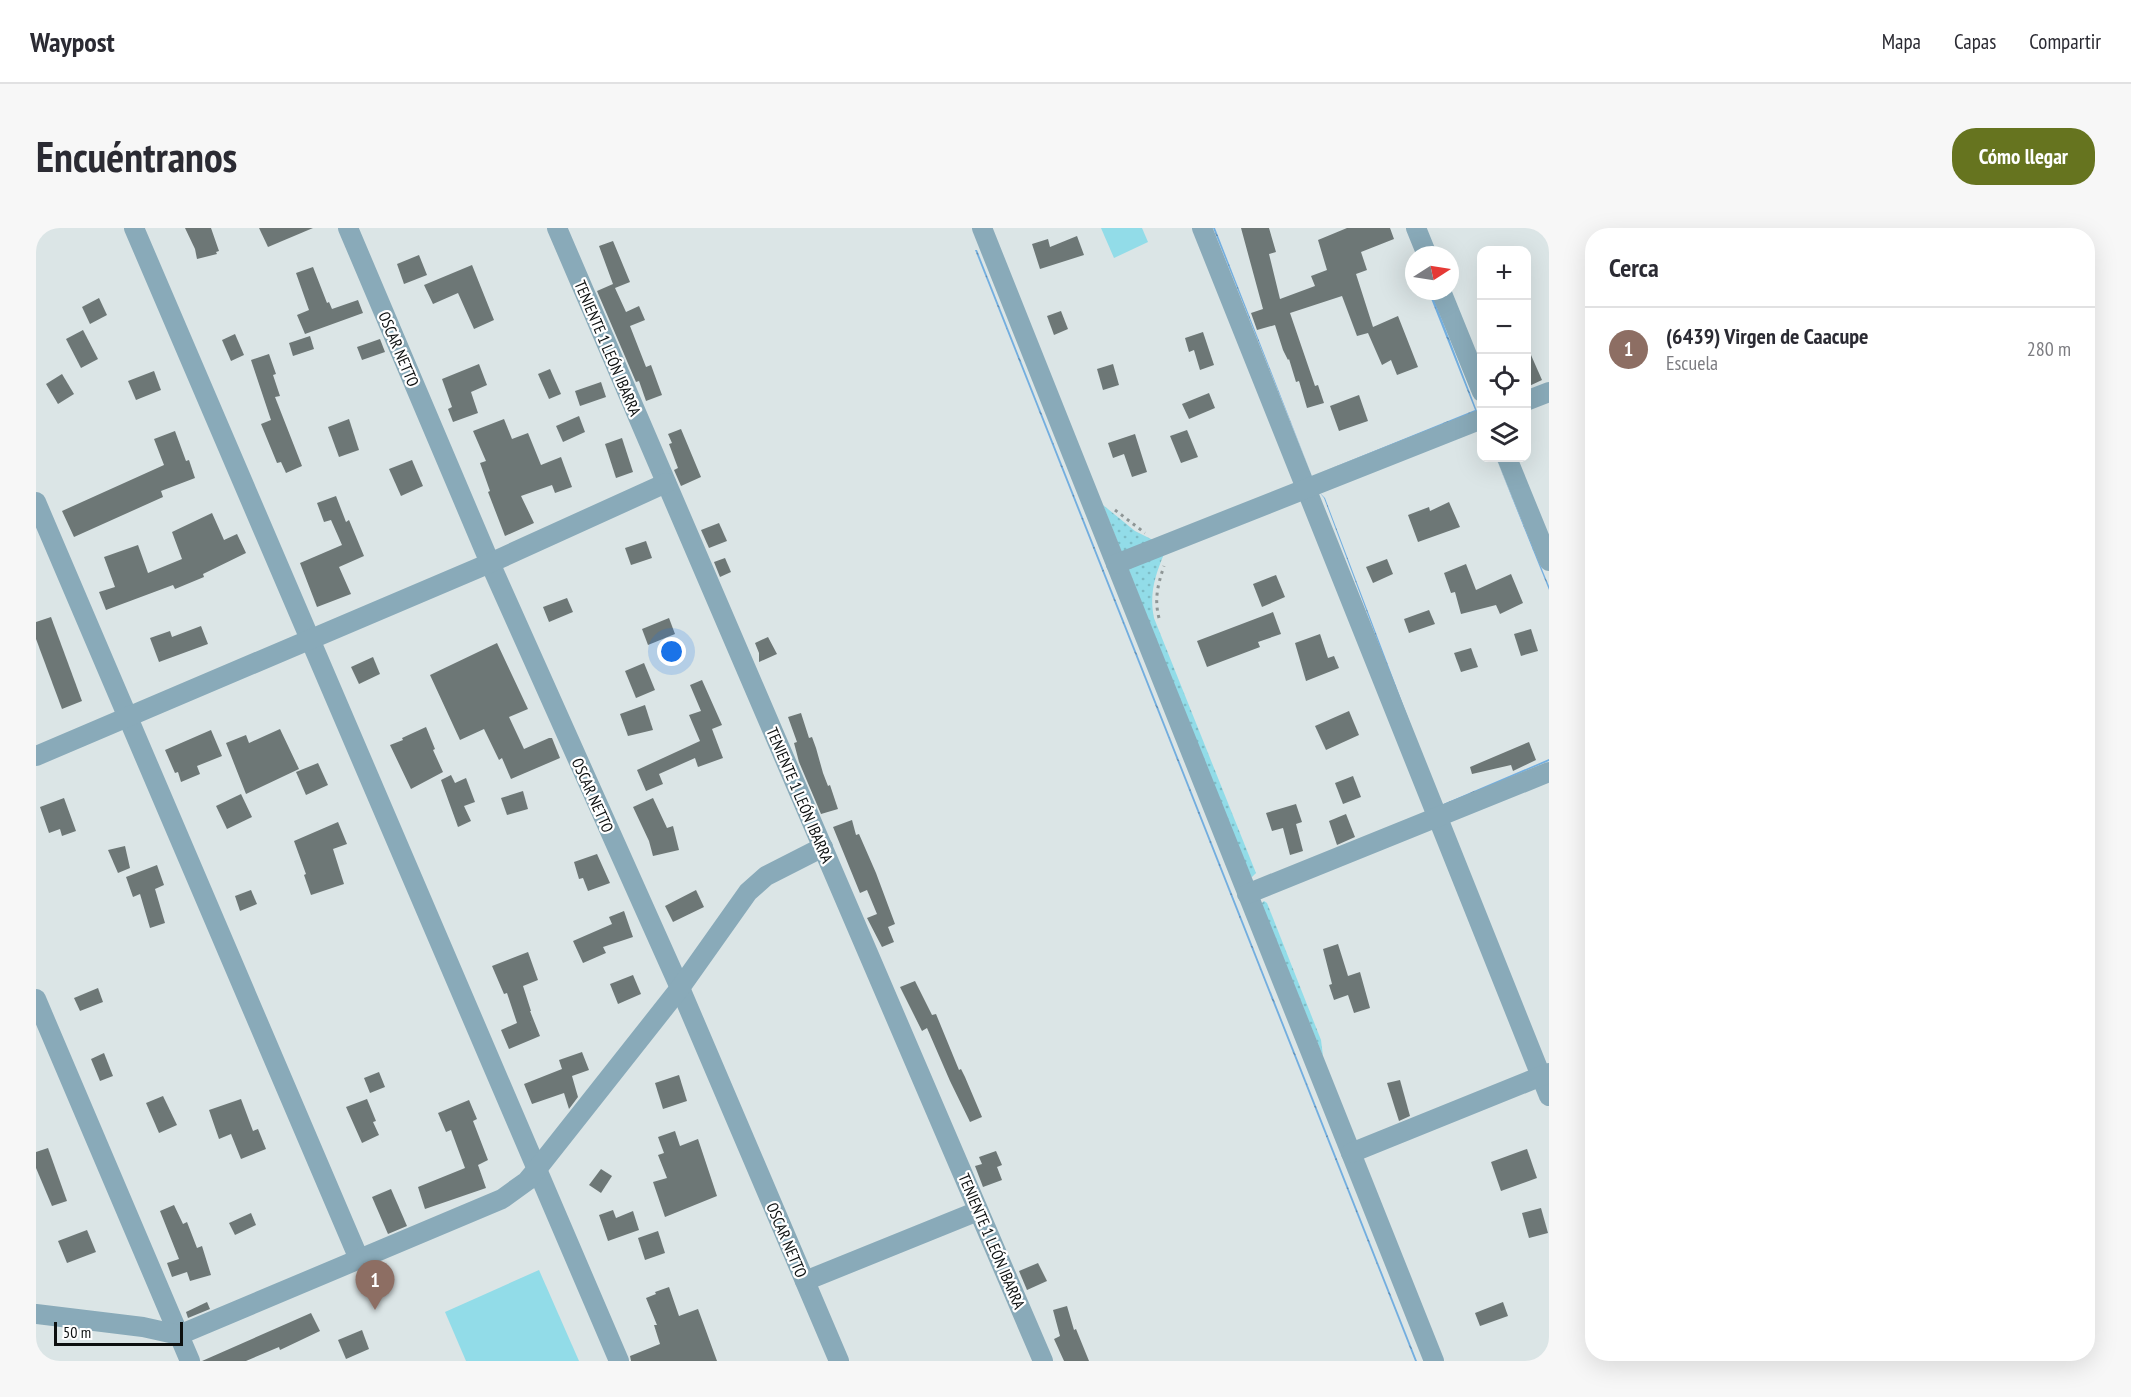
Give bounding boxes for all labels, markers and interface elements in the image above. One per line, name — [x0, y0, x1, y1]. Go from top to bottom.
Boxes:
text: Waypost — [30, 23, 115, 60]
text: Mapa — [1882, 28, 1921, 55]
text: Capas — [1954, 28, 1996, 55]
text: Compartir — [2029, 28, 2101, 55]
button: Cómo llegar — [1952, 128, 2095, 185]
text: Encuéntranos — [36, 129, 237, 184]
north arrow — [1405, 246, 1459, 300]
map controls — [1477, 246, 1531, 462]
button: + — [1477, 246, 1531, 300]
text: Cerca — [1609, 251, 1659, 284]
street label: TENIENTE 1 LEÓN IBARRA — [570, 277, 646, 419]
button: − — [1477, 300, 1531, 354]
street label: OSCAR NETTO — [374, 309, 424, 390]
text: (6439) Virgen de Caacupe — [1666, 322, 1869, 350]
text: 1 — [1624, 336, 1633, 362]
text: 280 m — [2027, 336, 2071, 362]
text: Escuela — [1666, 350, 1718, 376]
button: locate — [1477, 354, 1531, 408]
button: layers — [1477, 408, 1531, 462]
your location — [657, 637, 686, 666]
street label: TENIENTE 1 LEÓN IBARRA — [762, 724, 838, 866]
street label: OSCAR NETTO — [568, 755, 618, 836]
street label: TENIENTE 1 LEÓN IBARRA — [954, 1170, 1030, 1312]
street label: OSCAR NETTO — [762, 1200, 812, 1281]
pin: 1 — [356, 1260, 394, 1310]
scale bar — [54, 1319, 183, 1346]
text: 50 m — [63, 1322, 91, 1342]

